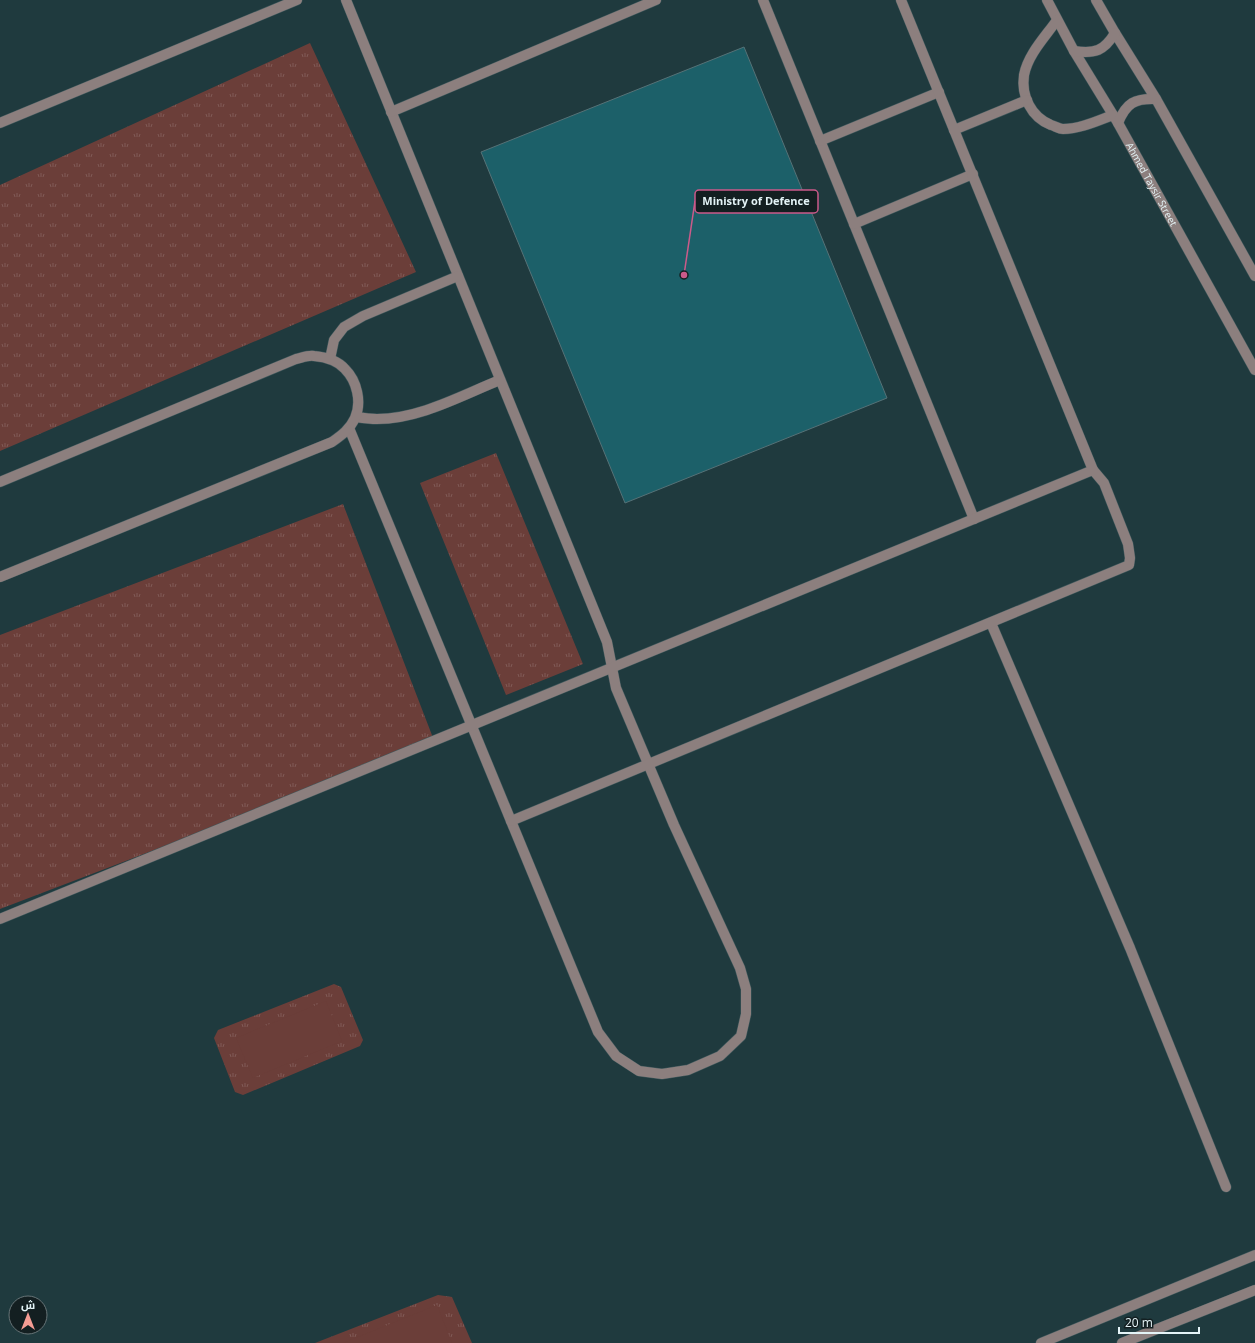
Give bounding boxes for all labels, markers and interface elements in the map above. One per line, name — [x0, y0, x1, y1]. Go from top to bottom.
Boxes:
street label: Ahmed Taysir Street — [1123, 140, 1181, 229]
callout: Ministry of Defence — [695, 190, 818, 213]
text: Ministry of Defence — [702, 193, 810, 208]
north arrow — [8, 1295, 48, 1335]
text: ش — [21, 1297, 35, 1312]
scale bar — [1119, 1309, 1199, 1335]
text: 20 m — [1125, 1314, 1153, 1331]

